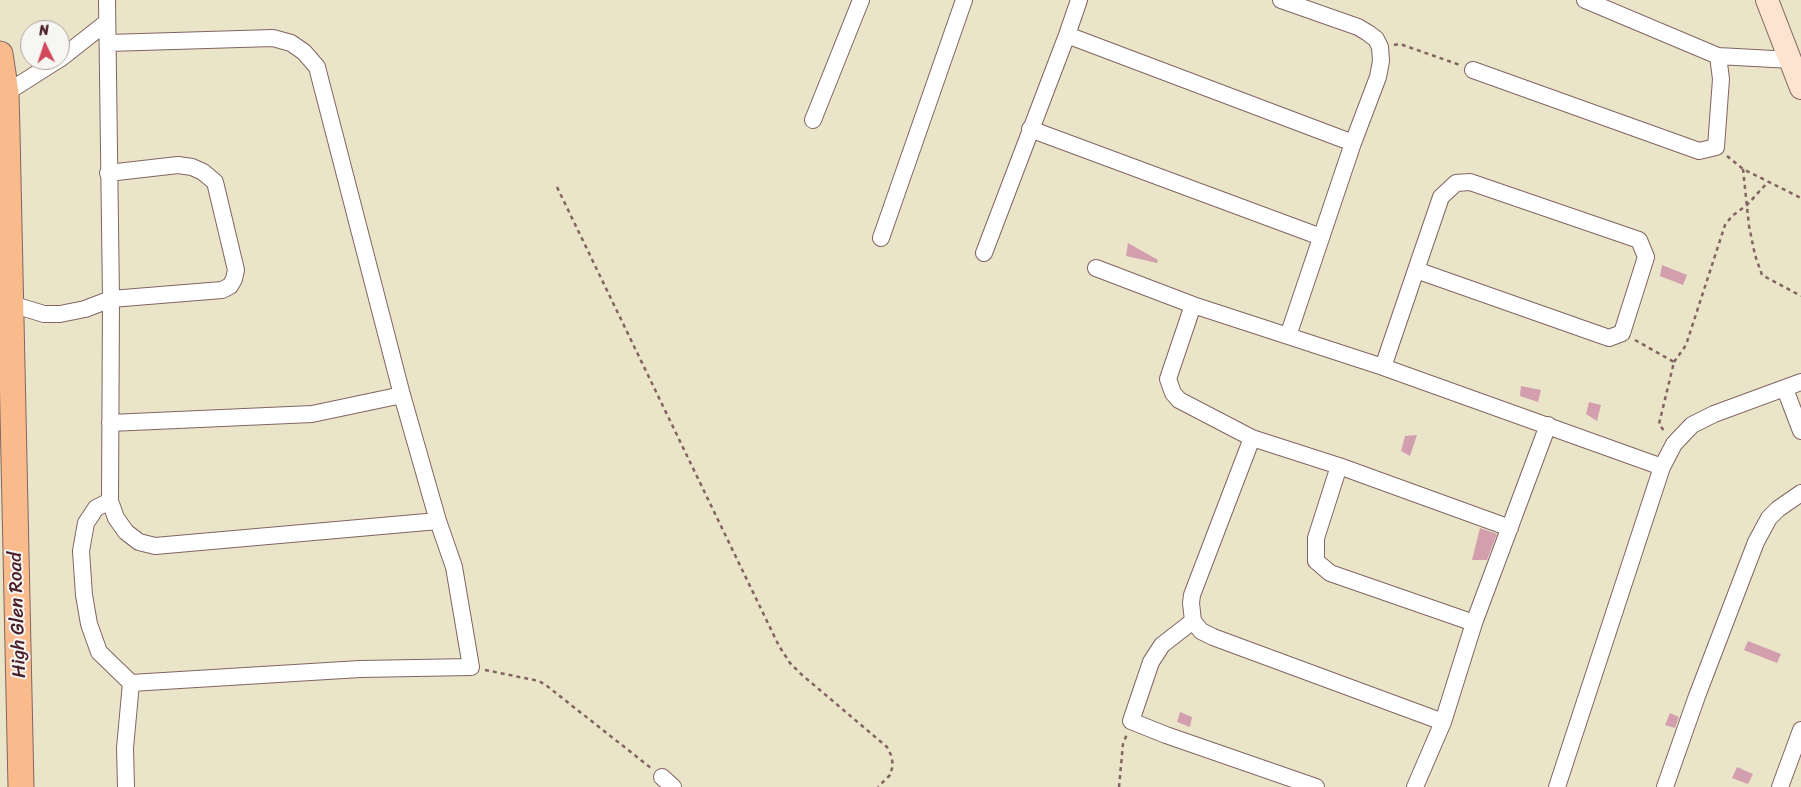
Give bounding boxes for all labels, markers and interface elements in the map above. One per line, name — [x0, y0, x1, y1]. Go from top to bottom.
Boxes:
text: N — [38, 18, 50, 43]
north arrow — [20, 20, 70, 70]
street label: High Glen Road — [4, 552, 32, 678]

